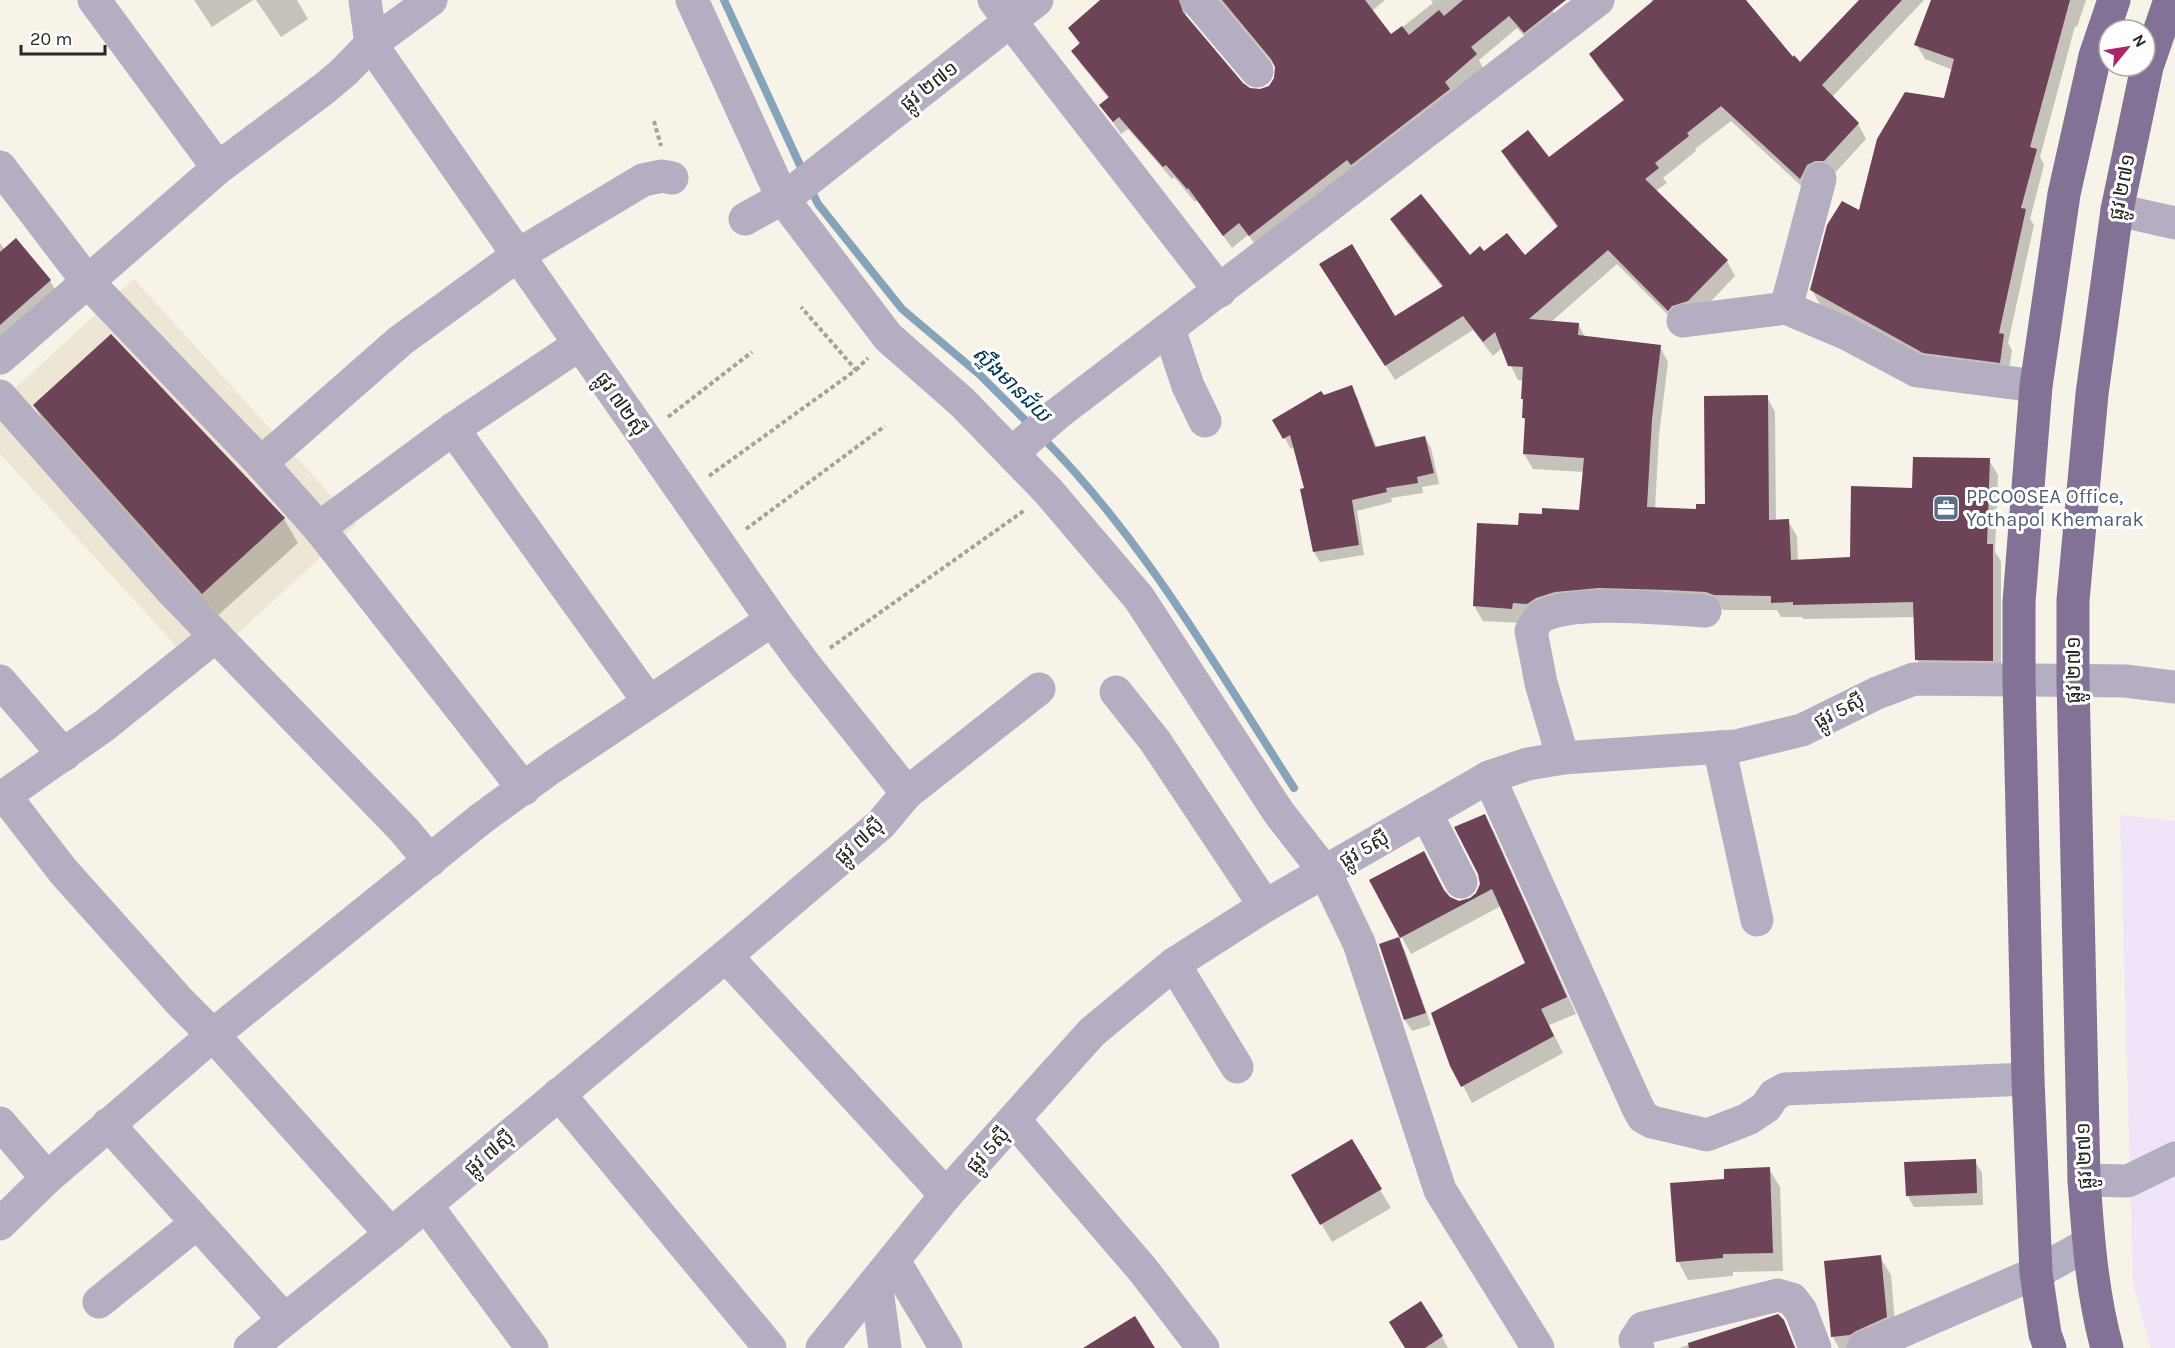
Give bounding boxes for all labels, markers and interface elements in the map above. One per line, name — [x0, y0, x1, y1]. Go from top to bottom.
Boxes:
scale bar — [21, 18, 105, 56]
north arrow — [2097, 18, 2157, 78]
text: 20 m — [30, 28, 72, 50]
text: N — [2128, 31, 2151, 50]
street label: ផ្លូវ ២៧១ — [895, 56, 967, 121]
street label: ផ្លូវ ២៧១ — [2104, 152, 2147, 224]
water label: ស្ទឹងមានជ័យ — [967, 341, 1058, 429]
street label: ផ្លូវ ៧២ស៊ី — [585, 367, 652, 445]
place label: PPCOOSEA Office, Yothapol Khemarak — [1966, 485, 2144, 531]
office icon: PPCOOSEA Office, Yothapol Khemarak — [1931, 493, 1961, 523]
street label: ផ្លូវ ២៧១ — [2062, 636, 2091, 704]
street label: ផ្លូវ 5ស៊ី — [1810, 688, 1871, 740]
street label: ផ្លូវ ៧ស៊ី — [829, 813, 893, 874]
street label: ផ្លូវ 5ស៊ី — [1335, 825, 1397, 878]
street label: ផ្លូវ 5ស៊ី — [961, 1122, 1020, 1182]
street label: ផ្លូវ ២៧១ — [2071, 1122, 2104, 1190]
street label: ផ្លូវ ៧ស៊ី — [459, 1125, 523, 1186]

